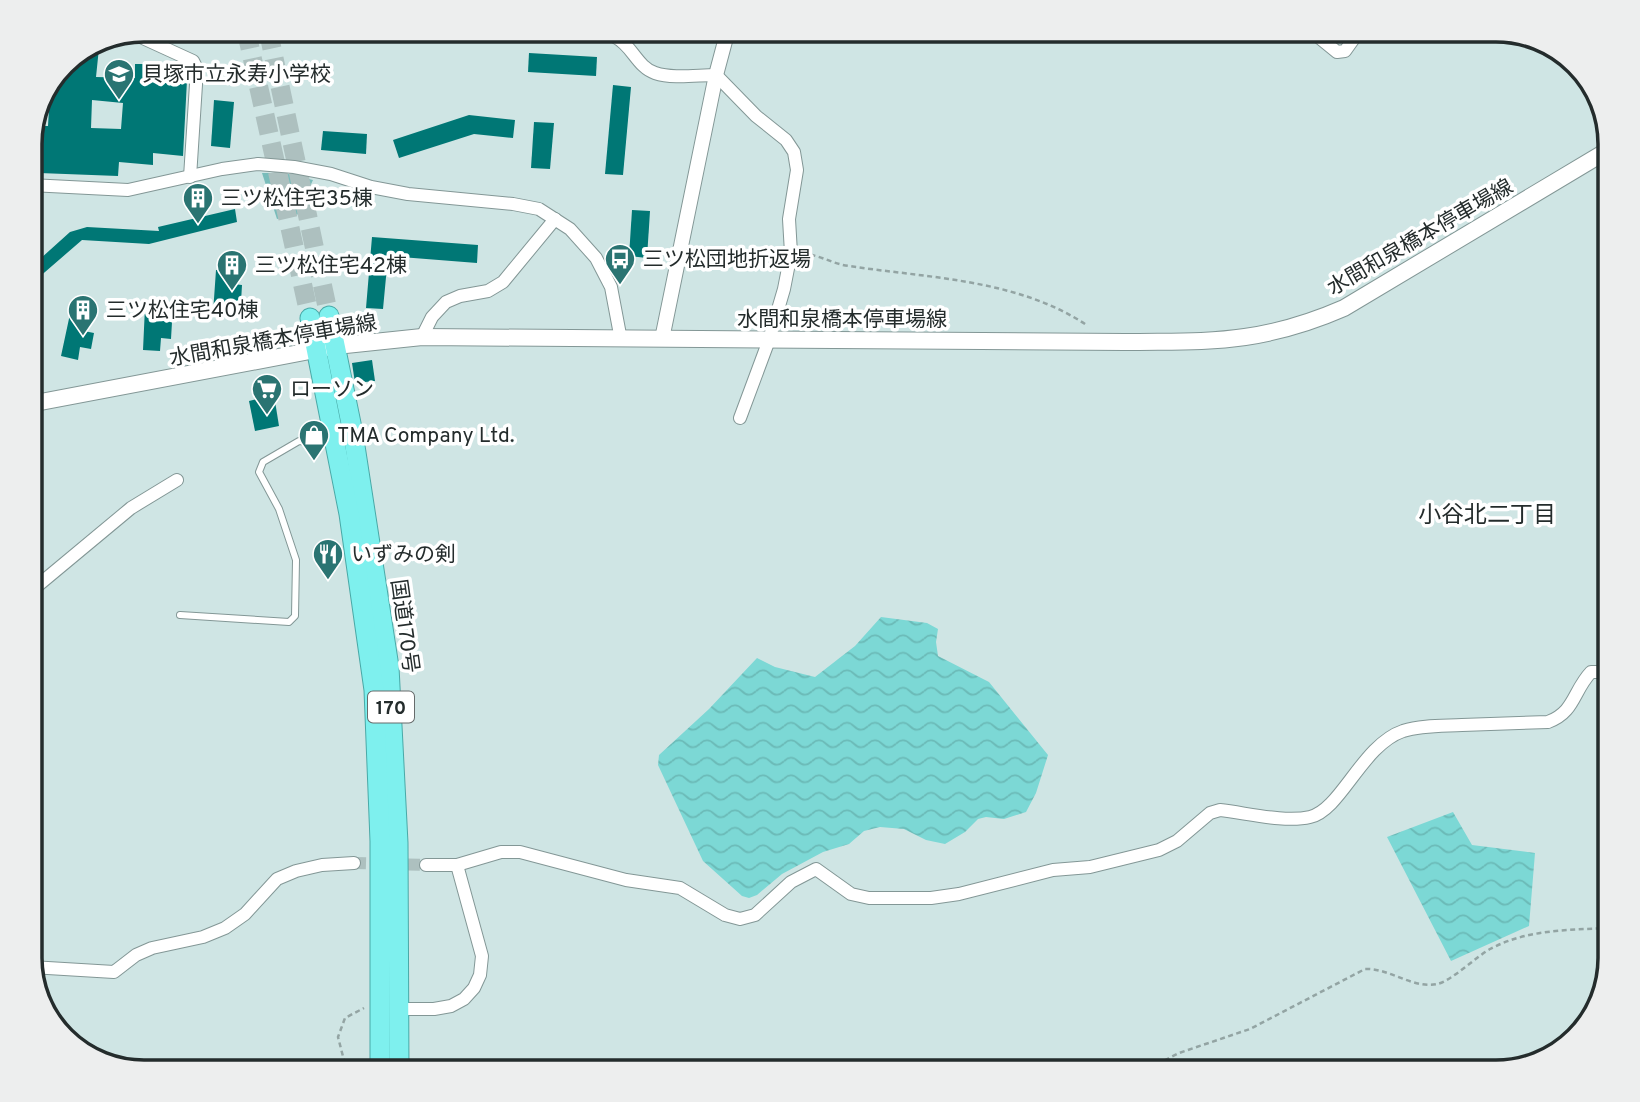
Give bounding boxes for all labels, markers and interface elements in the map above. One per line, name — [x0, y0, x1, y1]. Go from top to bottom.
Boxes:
school or university icon: 貝塚市立永寿小学校 — [102, 57, 136, 101]
place label: 貝塚市立永寿小学校 — [142, 62, 331, 89]
street label: 水間和泉橋本停車場線 — [1323, 174, 1518, 302]
building icon: 三ツ松住宅35棟 — [181, 181, 215, 225]
place label: 三ツ松住宅35棟 — [221, 186, 373, 213]
bus stop icon: 三ツ松団地折返場 — [603, 242, 637, 286]
place label: 三ツ松団地折返場 — [643, 247, 811, 274]
building icon: 三ツ松住宅42棟 — [215, 248, 249, 292]
place label: 三ツ松住宅42棟 — [255, 253, 407, 280]
building icon: 三ツ松住宅40棟 — [66, 293, 100, 337]
place label: 三ツ松住宅40棟 — [106, 298, 259, 325]
street label: 水間和泉橋本停車場線 — [737, 307, 947, 334]
street label: 水間和泉橋本停車場線 — [168, 310, 379, 373]
supermarket icon: ローソン — [250, 372, 284, 416]
place label: ローソン — [290, 377, 374, 404]
shop icon: TMA Company Ltd. — [297, 418, 331, 462]
place label: TMA Company Ltd. — [337, 423, 514, 450]
district label: 小谷北二丁目 — [1418, 502, 1556, 531]
restaurant icon: いずみの剣 — [311, 537, 345, 581]
place label: いずみの剣 — [351, 542, 456, 569]
street label: 国道170号 — [384, 578, 423, 675]
road number: 170 — [368, 692, 414, 722]

